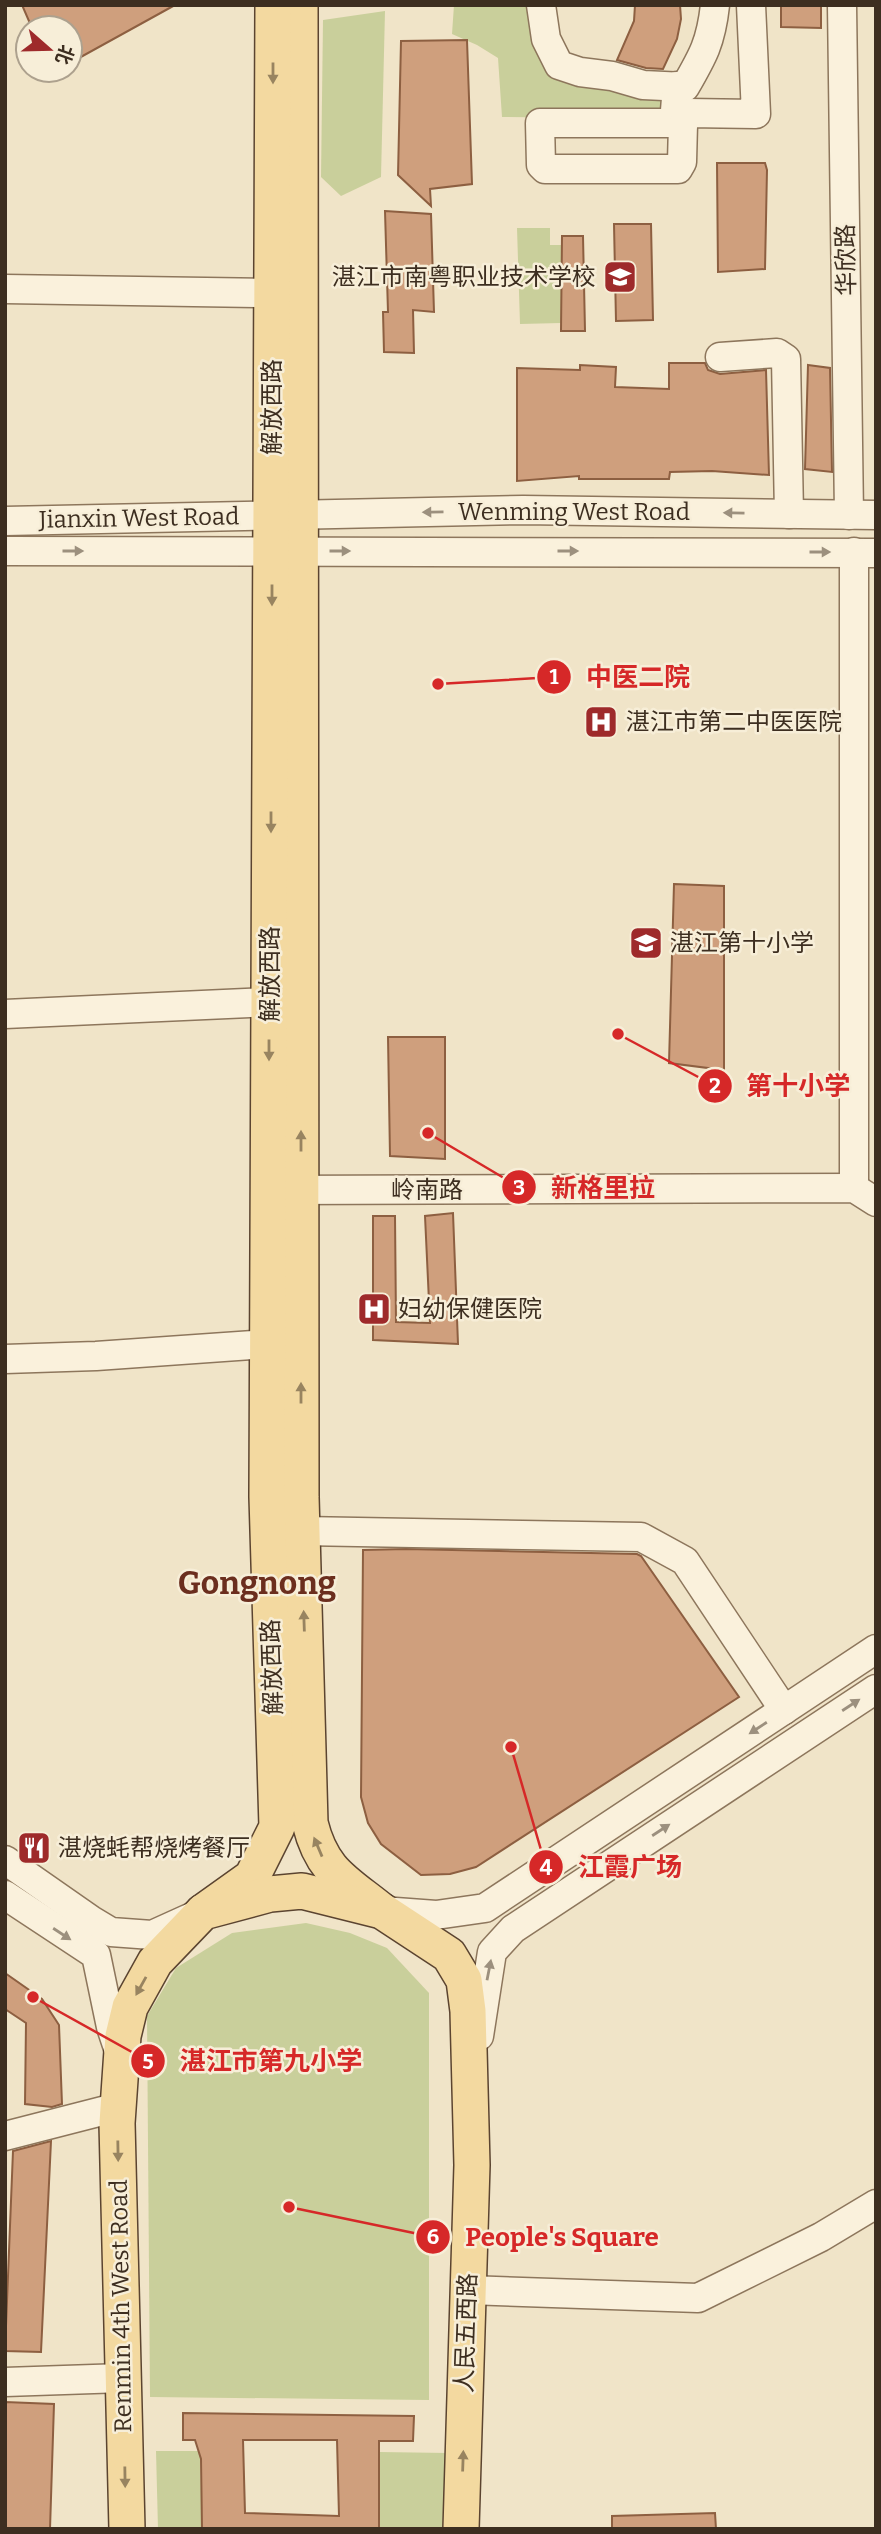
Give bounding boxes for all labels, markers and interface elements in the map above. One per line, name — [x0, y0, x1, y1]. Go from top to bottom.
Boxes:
north arrow — [14, 14, 84, 84]
text: 北 — [50, 42, 79, 68]
one-way arrow — [267, 63, 279, 85]
street label: 华欣路 — [831, 224, 861, 296]
school or university icon: 湛江市南粤职业技术学校 — [601, 258, 639, 296]
place label: 湛江市南粤职业技术学校 — [332, 263, 596, 291]
street label: 解放西路 — [258, 359, 286, 455]
street label: Wenming West Road — [458, 498, 690, 526]
street label: Jianxin West Road — [38, 502, 239, 534]
one-way arrow — [422, 507, 444, 518]
one-way arrow — [723, 507, 745, 519]
one-way arrow — [63, 545, 85, 557]
one-way arrow — [330, 545, 352, 557]
one-way arrow — [557, 545, 579, 557]
one-way arrow — [809, 546, 831, 558]
one-way arrow — [266, 584, 278, 606]
callout: 中医二院 — [537, 653, 704, 700]
text: 中医二院 — [586, 662, 690, 693]
text: 1 — [549, 664, 559, 690]
hospital icon: 湛江市第二中医医院 — [582, 703, 620, 741]
place label: 湛江市第二中医医院 — [626, 708, 842, 736]
one-way arrow — [265, 812, 277, 834]
school or university icon: 湛江第十小学 — [627, 924, 665, 962]
street label: 解放西路 — [256, 926, 284, 1022]
place label: 湛江第十小学 — [670, 929, 814, 957]
one-way arrow — [263, 1039, 275, 1061]
callout: 第十小学 — [697, 1062, 864, 1109]
text: 第十小学 — [746, 1071, 850, 1102]
text: 2 — [709, 1073, 721, 1099]
one-way arrow — [295, 1130, 307, 1152]
callout: 新格里拉 — [502, 1164, 669, 1211]
text: 新格里拉 — [551, 1173, 655, 1204]
text: 3 — [513, 1175, 525, 1201]
street label: 岭南路 — [391, 1176, 463, 1204]
hospital icon: 妇幼保健医院 — [355, 1290, 393, 1328]
place label: 妇幼保健医院 — [398, 1295, 542, 1323]
one-way arrow — [295, 1382, 307, 1404]
district label: Gongnong — [178, 1564, 336, 1602]
one-way arrow — [299, 1609, 310, 1631]
street label: 解放西路 — [256, 1619, 288, 1715]
one-way arrow — [841, 1699, 861, 1712]
one-way arrow — [749, 1721, 767, 1735]
one-way arrow — [651, 1824, 671, 1837]
restaurant icon: 湛烧蚝帮烧烤餐厅 — [15, 1829, 53, 1867]
place label: 湛烧蚝帮烧烤餐厅 — [58, 1834, 250, 1862]
one-way arrow — [312, 1837, 324, 1857]
callout: 江霞广场 — [529, 1844, 696, 1891]
text: 江霞广场 — [578, 1852, 682, 1883]
text: 4 — [540, 1855, 553, 1881]
one-way arrow — [52, 1927, 71, 1940]
one-way arrow — [483, 1959, 494, 1981]
one-way arrow — [136, 1976, 148, 1996]
callout: 湛江市第九小学 — [131, 2038, 376, 2085]
text: 湛江市第九小学 — [180, 2046, 362, 2077]
text: 5 — [142, 2049, 154, 2075]
one-way arrow — [112, 2140, 123, 2162]
street label: Renmin 4th West Road — [105, 2179, 137, 2433]
callout: People's Square — [416, 2213, 672, 2260]
text: People's Square — [465, 2222, 659, 2253]
text: 6 — [427, 2224, 439, 2250]
street label: 人民五西路 — [450, 2273, 482, 2393]
one-way arrow — [457, 2449, 468, 2471]
one-way arrow — [120, 2466, 131, 2488]

